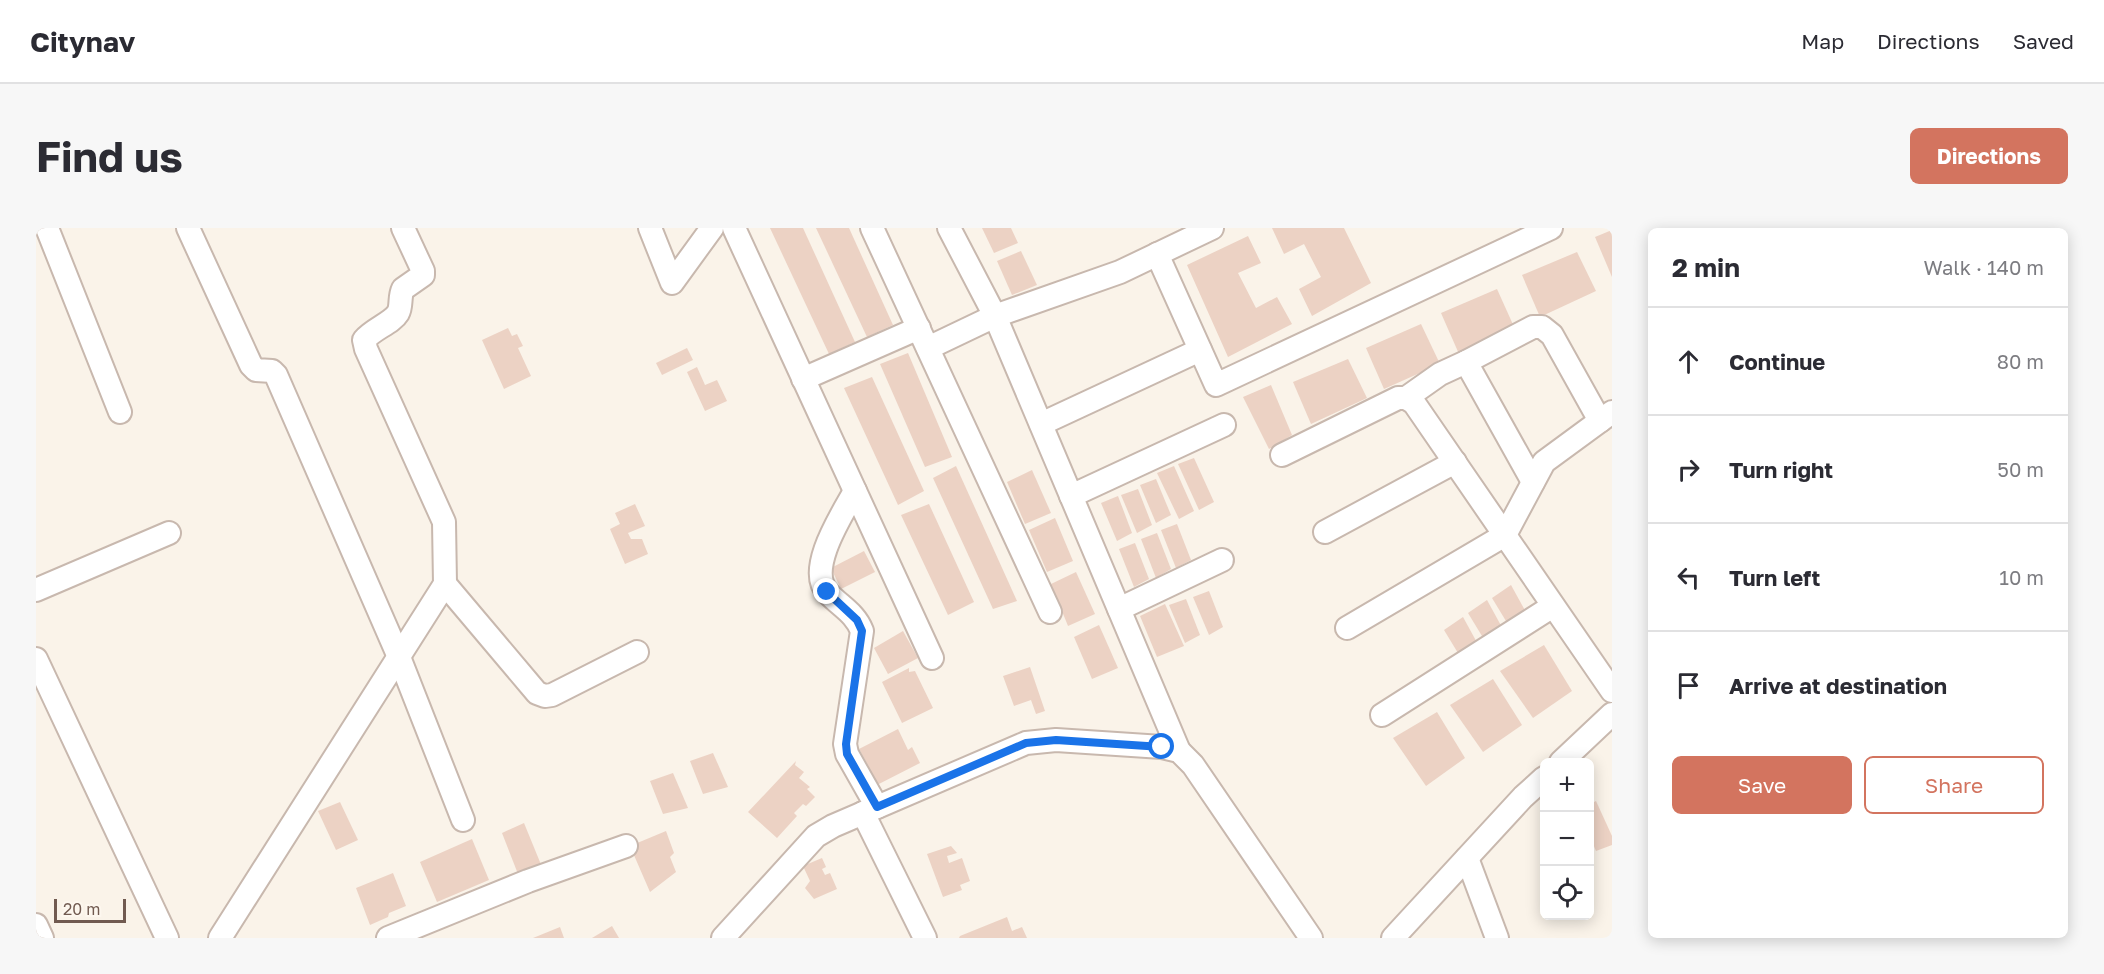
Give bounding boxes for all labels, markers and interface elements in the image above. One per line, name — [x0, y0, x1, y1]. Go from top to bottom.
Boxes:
text: Citynav — [30, 25, 135, 58]
text: Map — [1801, 28, 1844, 54]
text: Directions — [1877, 28, 1980, 54]
text: Saved — [2013, 28, 2074, 54]
button: Directions — [1910, 128, 2068, 184]
text: Find us — [36, 131, 183, 181]
text: 2 min — [1672, 252, 1740, 283]
text: Walk · 140 m — [1924, 255, 2044, 279]
icon: ahead — [1672, 345, 1705, 378]
text: Continue — [1729, 348, 1825, 375]
text: 80 m — [1997, 349, 2044, 373]
icon: right — [1672, 453, 1705, 486]
text: Turn right — [1729, 456, 1833, 483]
text: 50 m — [1997, 457, 2044, 481]
icon: left — [1672, 561, 1705, 594]
text: Turn left — [1729, 564, 1820, 591]
text: 10 m — [1999, 565, 2044, 589]
route end — [813, 578, 839, 604]
icon: arrive — [1672, 669, 1705, 702]
text: Arrive at destination — [1729, 672, 1947, 699]
route start — [1148, 733, 1174, 759]
button: Save — [1672, 756, 1852, 814]
button: Share — [1864, 756, 2044, 814]
map controls — [1540, 758, 1594, 920]
button: + — [1540, 758, 1594, 812]
button: − — [1540, 812, 1594, 866]
button: locate — [1540, 866, 1594, 920]
scale bar — [54, 896, 126, 924]
text: 20 m — [63, 899, 100, 919]

